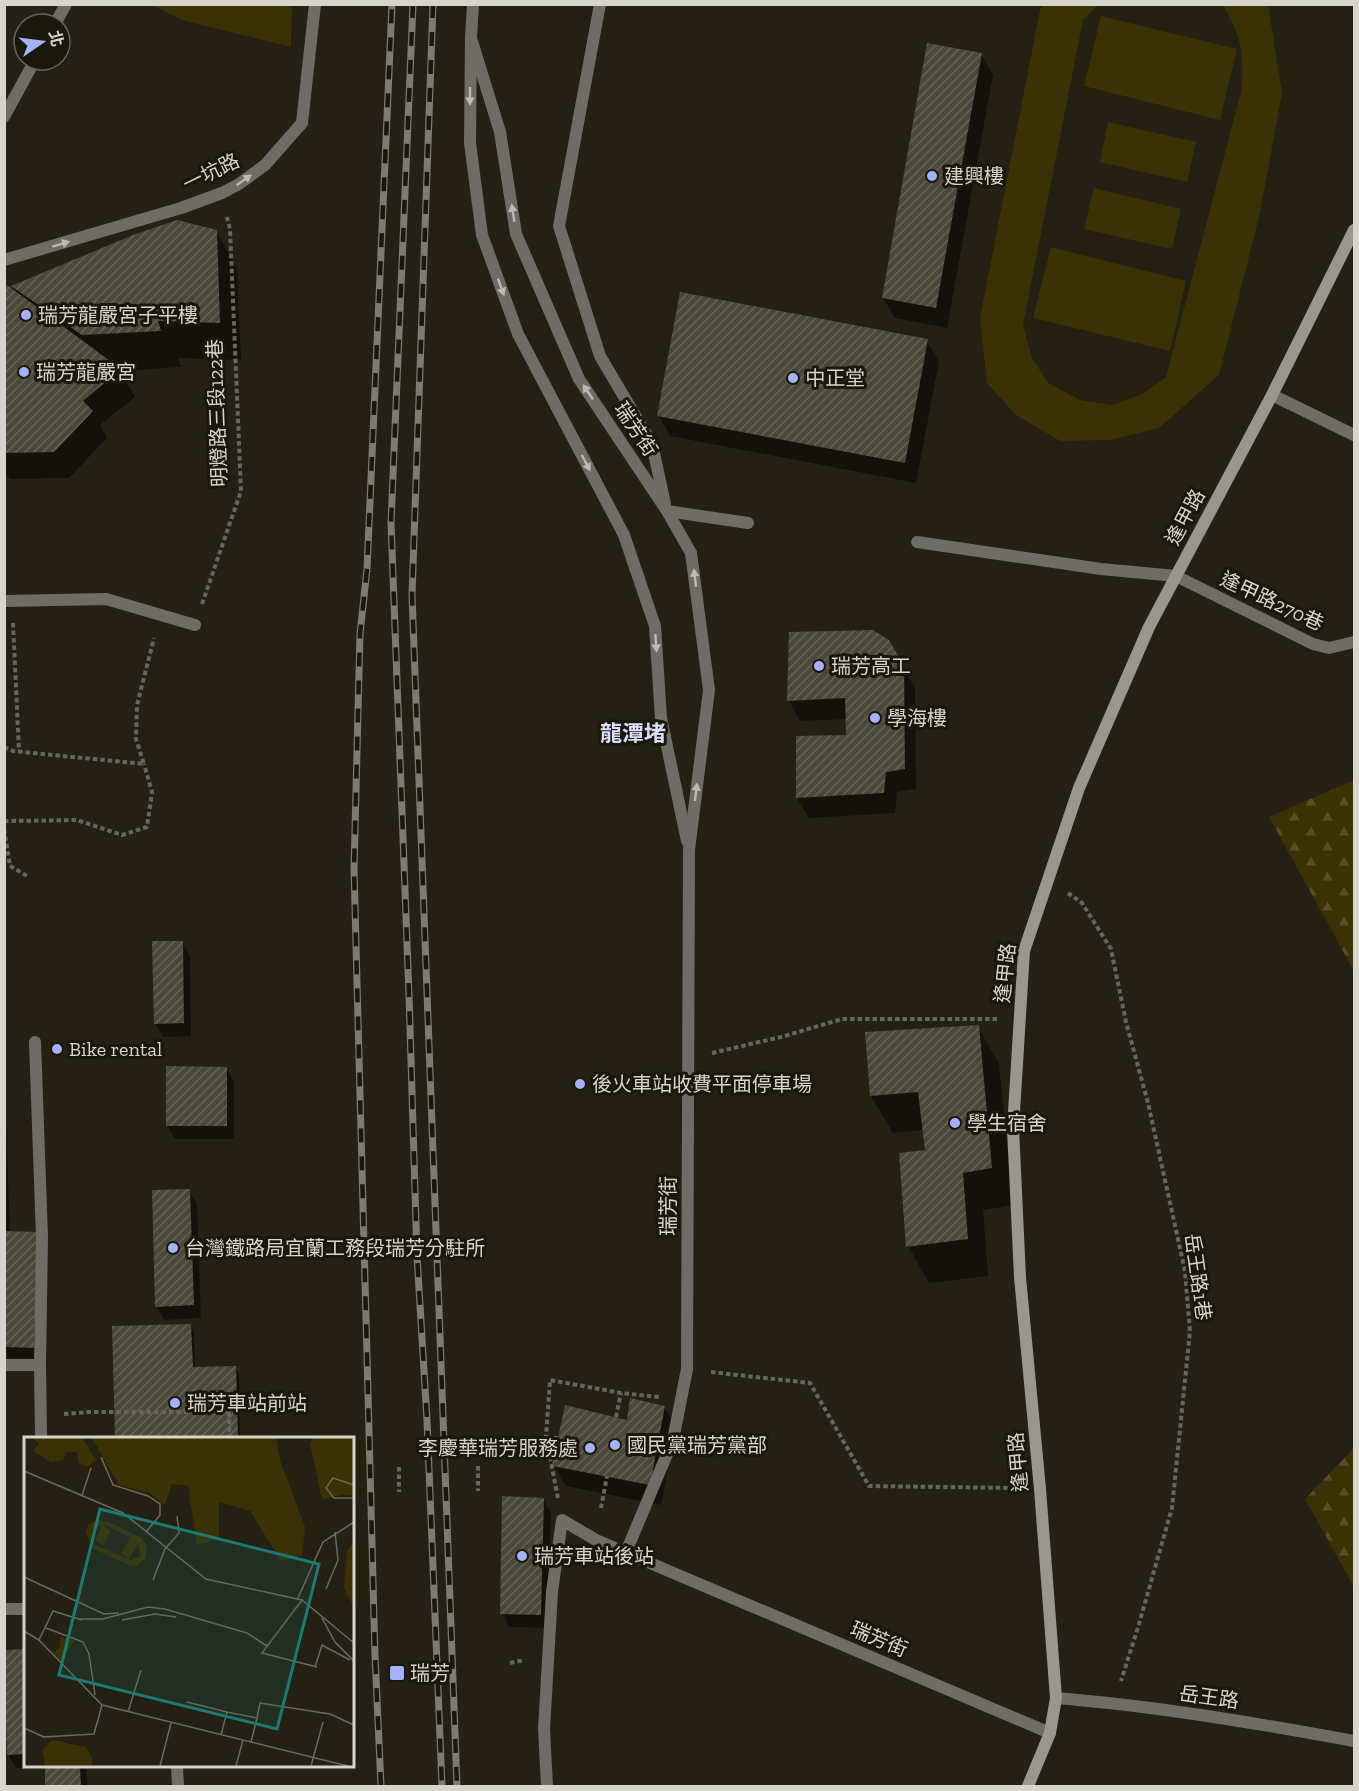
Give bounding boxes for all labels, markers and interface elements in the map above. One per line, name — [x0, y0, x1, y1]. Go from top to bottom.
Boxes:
north arrow — [12, 12, 72, 72]
text: 北 — [45, 28, 67, 49]
one-way arrow — [465, 87, 475, 106]
street label: 一坑路 — [179, 148, 243, 196]
place label: 建興樓 — [944, 164, 1004, 188]
marker: 建興樓 — [925, 169, 939, 183]
one-way arrow — [236, 175, 252, 186]
one-way arrow — [508, 204, 517, 223]
one-way arrow — [52, 239, 70, 248]
one-way arrow — [497, 278, 506, 296]
place label: 瑞芳龍嚴宮子平樓 — [38, 303, 198, 327]
marker: 瑞芳龍嚴宮子平樓 — [19, 308, 33, 322]
street label: 明燈路三段122巷 — [202, 338, 232, 488]
place label: 瑞芳龍嚴宮 — [36, 360, 136, 384]
marker: 瑞芳龍嚴宮 — [17, 365, 31, 379]
place label: 中正堂 — [805, 366, 865, 390]
marker: 中正堂 — [786, 371, 800, 385]
one-way arrow — [582, 385, 594, 401]
street label: 瑞芳街 — [609, 397, 663, 461]
one-way arrow — [581, 454, 591, 471]
street label: 逢甲路 — [1160, 485, 1210, 549]
street label: 逢甲路270巷 — [1217, 567, 1327, 635]
one-way arrow — [690, 568, 699, 587]
one-way arrow — [651, 633, 661, 652]
place label: 瑞芳高工 — [831, 654, 911, 678]
marker: 瑞芳高工 — [812, 659, 826, 673]
place label: 學海樓 — [887, 706, 947, 730]
marker: 學海樓 — [868, 711, 882, 725]
district label: 龍潭堵 — [600, 720, 666, 747]
one-way arrow — [691, 782, 701, 801]
street label: 逢甲路 — [990, 942, 1020, 1004]
place label: Bike rental — [69, 1037, 162, 1061]
marker: Bike rental — [50, 1042, 64, 1056]
place label: 後火車站收費平面停車場 — [592, 1072, 812, 1096]
marker: 後火車站收費平面停車場 — [573, 1077, 587, 1091]
place label: 學生宿舍 — [967, 1111, 1047, 1135]
marker: 學生宿舍 — [948, 1116, 962, 1130]
street label: 瑞芳街 — [656, 1176, 680, 1236]
street label: 岳王路1巷 — [1180, 1232, 1216, 1322]
place label: 台灣鐵路局宜蘭工務段瑞芳分駐所 — [185, 1236, 485, 1260]
marker: 台灣鐵路局宜蘭工務段瑞芳分駐所 — [166, 1241, 180, 1255]
place label: 瑞芳車站前站 — [187, 1391, 307, 1415]
marker: 瑞芳車站前站 — [168, 1396, 182, 1410]
street label: 逢甲路 — [1003, 1431, 1033, 1493]
place label: 國民黨瑞芳黨部 — [627, 1433, 767, 1457]
place label: 李慶華瑞芳服務處 — [418, 1436, 578, 1460]
inset map — [24, 1437, 354, 1767]
marker: 國民黨瑞芳黨部 — [608, 1438, 622, 1452]
marker: 李慶華瑞芳服務處 — [583, 1441, 597, 1455]
place label: 瑞芳車站後站 — [534, 1544, 654, 1568]
marker: 瑞芳車站後站 — [515, 1549, 529, 1563]
street label: 瑞芳街 — [847, 1616, 911, 1662]
place label: 瑞芳 — [410, 1661, 450, 1685]
marker: 瑞芳 — [388, 1664, 406, 1682]
street label: 岳王路 — [1178, 1681, 1240, 1713]

